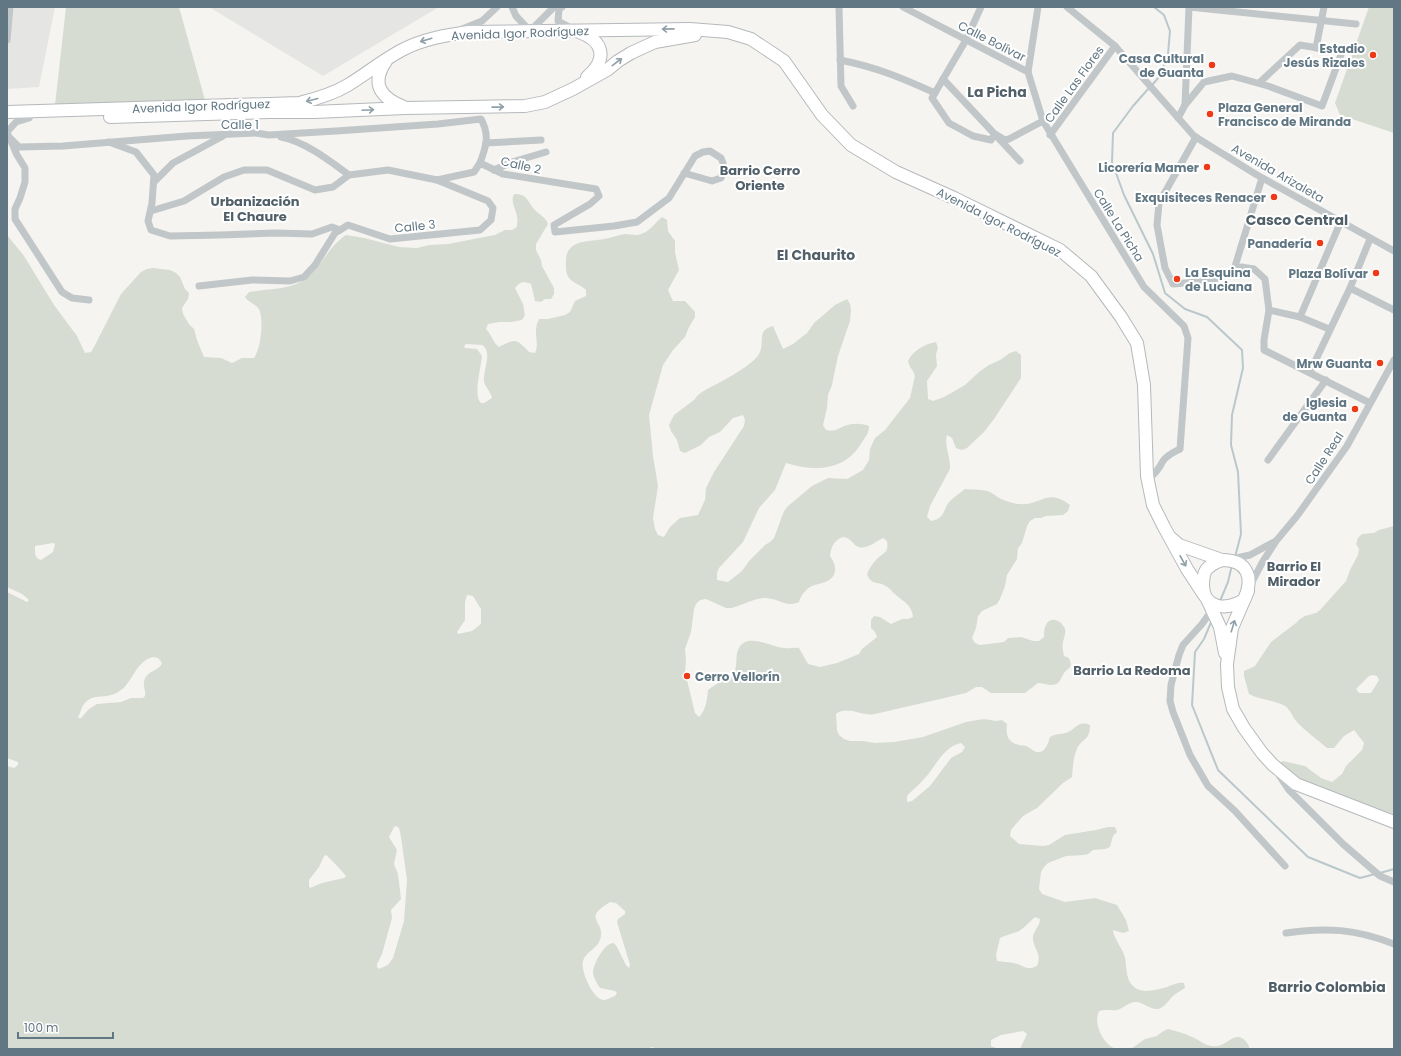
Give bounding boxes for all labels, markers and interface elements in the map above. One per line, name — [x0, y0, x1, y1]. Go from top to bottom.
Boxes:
street label: Calle Bolívar — [955, 17, 1029, 66]
street label: Avenida Igor Rodríguez — [451, 22, 589, 44]
one-way arrow — [662, 25, 675, 33]
one-way arrow — [420, 37, 433, 44]
place label: Estadio Jesús Rizales — [1284, 40, 1365, 71]
street label: Calle Las Flores — [1040, 42, 1108, 126]
place label: Casa Cultural de Guanta — [1119, 50, 1204, 81]
marker: Estadio Jesús Rizales — [1368, 50, 1378, 60]
one-way arrow — [611, 58, 622, 66]
marker: Casa Cultural de Guanta — [1207, 60, 1217, 70]
district label: La Picha — [967, 82, 1027, 102]
street label: Avenida Igor Rodríguez — [132, 95, 270, 117]
one-way arrow — [306, 97, 319, 104]
place label: Plaza General Francisco de Miranda — [1218, 99, 1351, 130]
one-way arrow — [491, 103, 504, 111]
one-way arrow — [361, 106, 374, 113]
marker: Plaza General Francisco de Miranda — [1205, 109, 1215, 119]
street label: Calle 1 — [221, 116, 259, 133]
street label: Avenida Arizaleta — [1229, 140, 1327, 206]
street label: Calle 2 — [499, 152, 543, 178]
place label: Licorería Mamer — [1098, 159, 1199, 176]
district label: Barrio Cerro Oriente — [720, 161, 800, 195]
marker: Licorería Mamer — [1202, 162, 1212, 172]
street label: Avenida Igor Rodríguez — [934, 183, 1064, 261]
street label: Calle La Picha — [1090, 185, 1148, 265]
place label: Exquisiteces Renacer — [1135, 189, 1266, 206]
district label: Urbanización El Chaure — [211, 192, 300, 226]
marker: Exquisiteces Renacer — [1269, 192, 1279, 202]
district label: Casco Central — [1246, 210, 1348, 230]
street label: Calle 3 — [394, 215, 436, 237]
place label: Panadería — [1247, 235, 1312, 252]
marker: Panadería — [1315, 238, 1325, 248]
district label: El Chaurito — [777, 245, 855, 265]
place label: La Esquina de Luciana — [1185, 264, 1252, 295]
place label: Plaza Bolívar — [1288, 265, 1368, 282]
marker: Plaza Bolívar — [1371, 268, 1381, 278]
marker: La Esquina de Luciana — [1172, 274, 1182, 284]
place label: Mrw Guanta — [1296, 355, 1372, 372]
marker: Mrw Guanta — [1375, 358, 1385, 368]
place label: Iglesia de Guanta — [1282, 394, 1347, 425]
marker: Iglesia de Guanta — [1350, 404, 1360, 414]
street label: Calle Real — [1301, 428, 1347, 488]
one-way arrow — [1179, 555, 1187, 567]
district label: Barrio El Mirador — [1267, 557, 1321, 591]
one-way arrow — [1230, 620, 1237, 633]
district label: Barrio La Redoma — [1073, 661, 1191, 680]
place label: Cerro Vellorín — [695, 668, 780, 685]
marker: Cerro Vellorín — [682, 671, 692, 681]
district label: Barrio Colombia — [1268, 977, 1386, 997]
scale bar — [18, 1014, 113, 1040]
text: 100 m — [24, 1019, 58, 1036]

